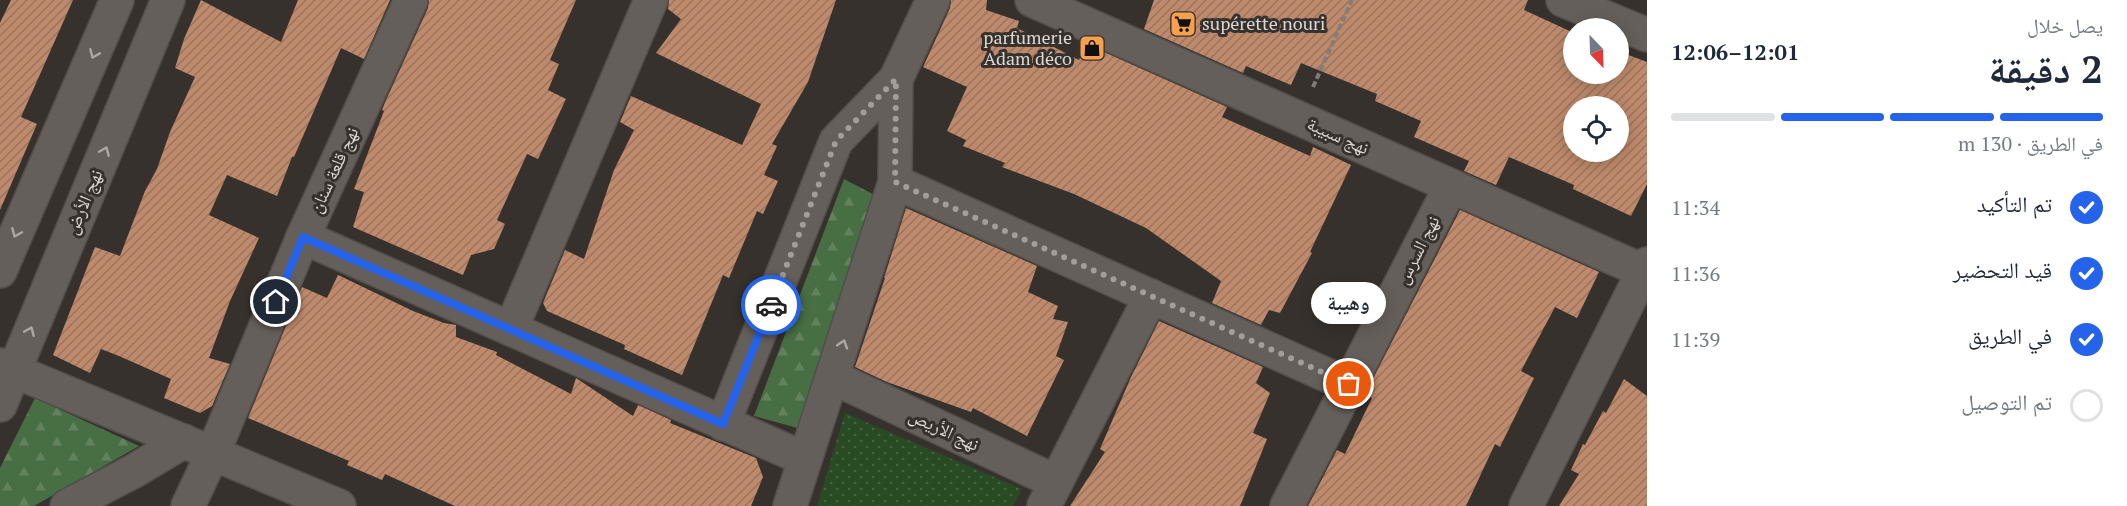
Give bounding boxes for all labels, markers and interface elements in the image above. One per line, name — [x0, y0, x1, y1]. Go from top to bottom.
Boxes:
supermarket icon: supérette nouri — [1168, 9, 1198, 39]
place label: supérette nouri — [1202, 11, 1325, 35]
text: يصل خلال — [2027, 12, 2103, 39]
north arrow — [1563, 18, 1629, 84]
map controls — [1563, 18, 1629, 162]
place label: parfumerie Adam déco — [983, 25, 1072, 70]
shop icon: parfumerie Adam déco — [1077, 33, 1107, 63]
text: 12:01–12:06 — [1671, 37, 1799, 66]
text: 2 دقيقة — [1989, 42, 2103, 94]
one-way arrow — [89, 47, 101, 58]
button: locate — [1563, 96, 1629, 162]
street label: نهج سبيبة — [1303, 111, 1373, 160]
street label: نهج قلعة سنان — [303, 123, 364, 217]
text: في الطريق · 130 m — [1958, 130, 2103, 157]
one-way arrow — [98, 147, 110, 158]
street label: نهج الأرض — [59, 165, 108, 238]
text: تم التأكيد — [1977, 189, 2052, 218]
icon: check — [2070, 191, 2103, 224]
text: 11:34 — [1671, 194, 1720, 221]
street label: نهج السرس — [1390, 211, 1445, 288]
one-way arrow — [12, 226, 24, 237]
text: قيد التحضير — [1953, 255, 2052, 284]
icon: check — [2070, 257, 2103, 290]
text: 11:36 — [1671, 260, 1720, 287]
courier — [741, 275, 801, 335]
pin — [250, 276, 301, 327]
callout: وهيبة — [1312, 282, 1386, 324]
icon: home — [259, 285, 292, 318]
icon: car — [755, 289, 788, 322]
text: وهيبة — [1327, 289, 1370, 316]
text: في الطريق — [1968, 321, 2052, 350]
icon: check — [2070, 323, 2103, 356]
text: 11:39 — [1671, 326, 1720, 353]
one-way arrow — [23, 327, 35, 338]
one-way arrow — [836, 339, 848, 350]
pin — [1323, 358, 1374, 409]
icon: bag — [1332, 367, 1365, 400]
text: تم التوصيل — [1961, 387, 2052, 416]
street label: نهج الأريص — [905, 402, 983, 457]

